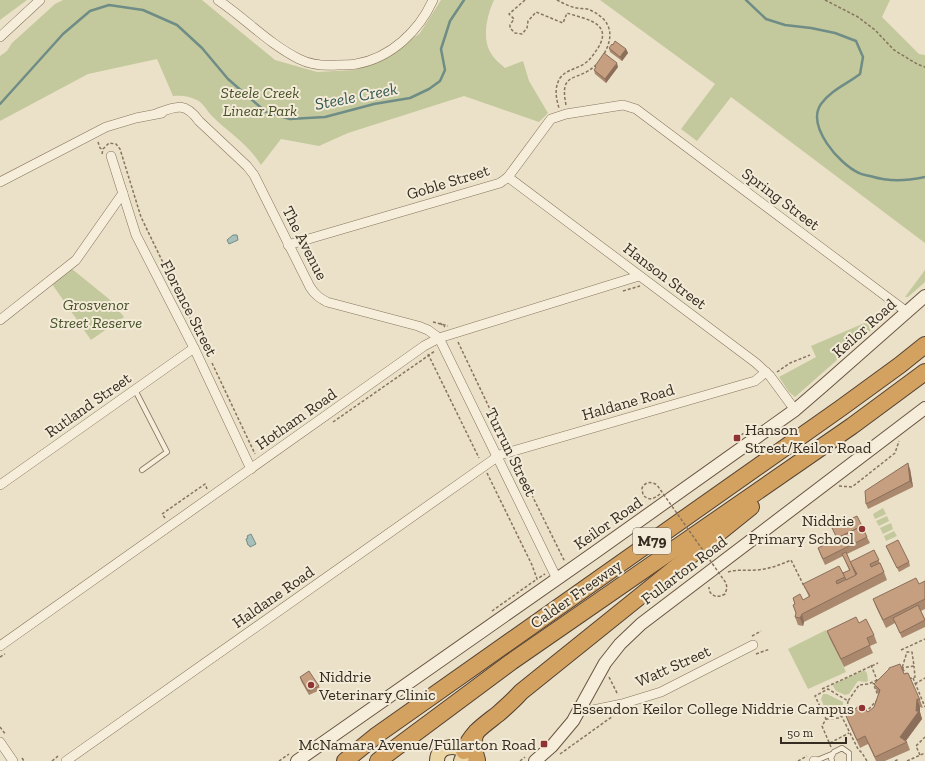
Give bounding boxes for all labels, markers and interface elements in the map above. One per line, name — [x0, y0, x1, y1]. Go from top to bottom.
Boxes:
water label: Steele Creek — [313, 78, 399, 114]
park label: Steele Creek Linear Park — [221, 83, 299, 120]
street label: Goble Street — [404, 160, 492, 204]
street label: Spring Street — [738, 164, 824, 234]
street label: The Avenue — [278, 203, 332, 283]
street label: Hanson Street — [620, 239, 710, 313]
street label: Florence Street — [157, 257, 221, 359]
street label: Keilor Road — [828, 294, 900, 361]
park label: Grosvenor Street Reserve — [50, 295, 142, 332]
street label: Rutland Street — [41, 368, 135, 442]
street label: Haldane Road — [580, 380, 677, 424]
street label: Hotham Road — [252, 384, 340, 454]
street label: Turrun Street — [481, 405, 541, 499]
place label: Hanson Street/Keilor Road — [745, 420, 872, 457]
marker: Hanson Street/Keilor Road — [732, 433, 742, 443]
street label: Keilor Road — [570, 492, 646, 553]
place label: Niddrie Primary School — [748, 511, 854, 548]
marker: Niddrie Primary School — [857, 524, 867, 534]
road number: M79 — [633, 528, 671, 554]
street label: Fullarton Road — [637, 532, 731, 608]
street label: Calder Freeway — [527, 555, 626, 632]
street label: Haldane Road — [229, 562, 318, 632]
street label: Watt Street — [633, 641, 713, 691]
place label: Niddrie Veterinary Clinic — [318, 667, 436, 704]
marker: Niddrie Veterinary Clinic — [306, 680, 316, 690]
place label: Essendon Keilor College Niddrie Campus — [572, 699, 854, 718]
marker: Essendon Keilor College Niddrie Campus — [857, 703, 867, 713]
scale bar — [781, 719, 846, 745]
text: 50 m — [787, 726, 814, 740]
place label: McNamara Avenue/Fullarton Road — [298, 735, 536, 754]
marker: McNamara Avenue/Fullarton Road — [539, 739, 549, 749]

